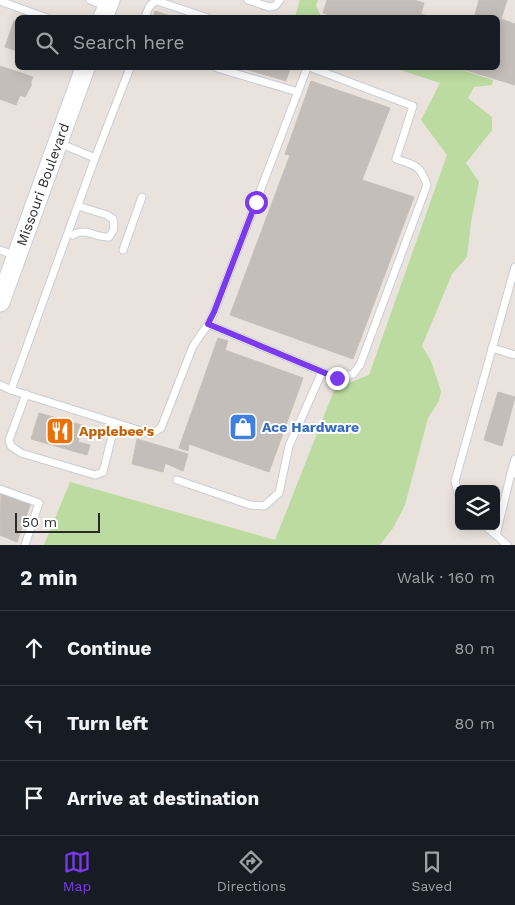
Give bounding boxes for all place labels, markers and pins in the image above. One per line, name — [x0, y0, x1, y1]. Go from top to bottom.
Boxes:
shop icon: Ace Hardware — [228, 412, 258, 442]
restaurant icon: Applebee's — [45, 416, 75, 446]
place label: Ace Hardware — [262, 419, 359, 435]
place label: Applebee's — [79, 423, 155, 439]

